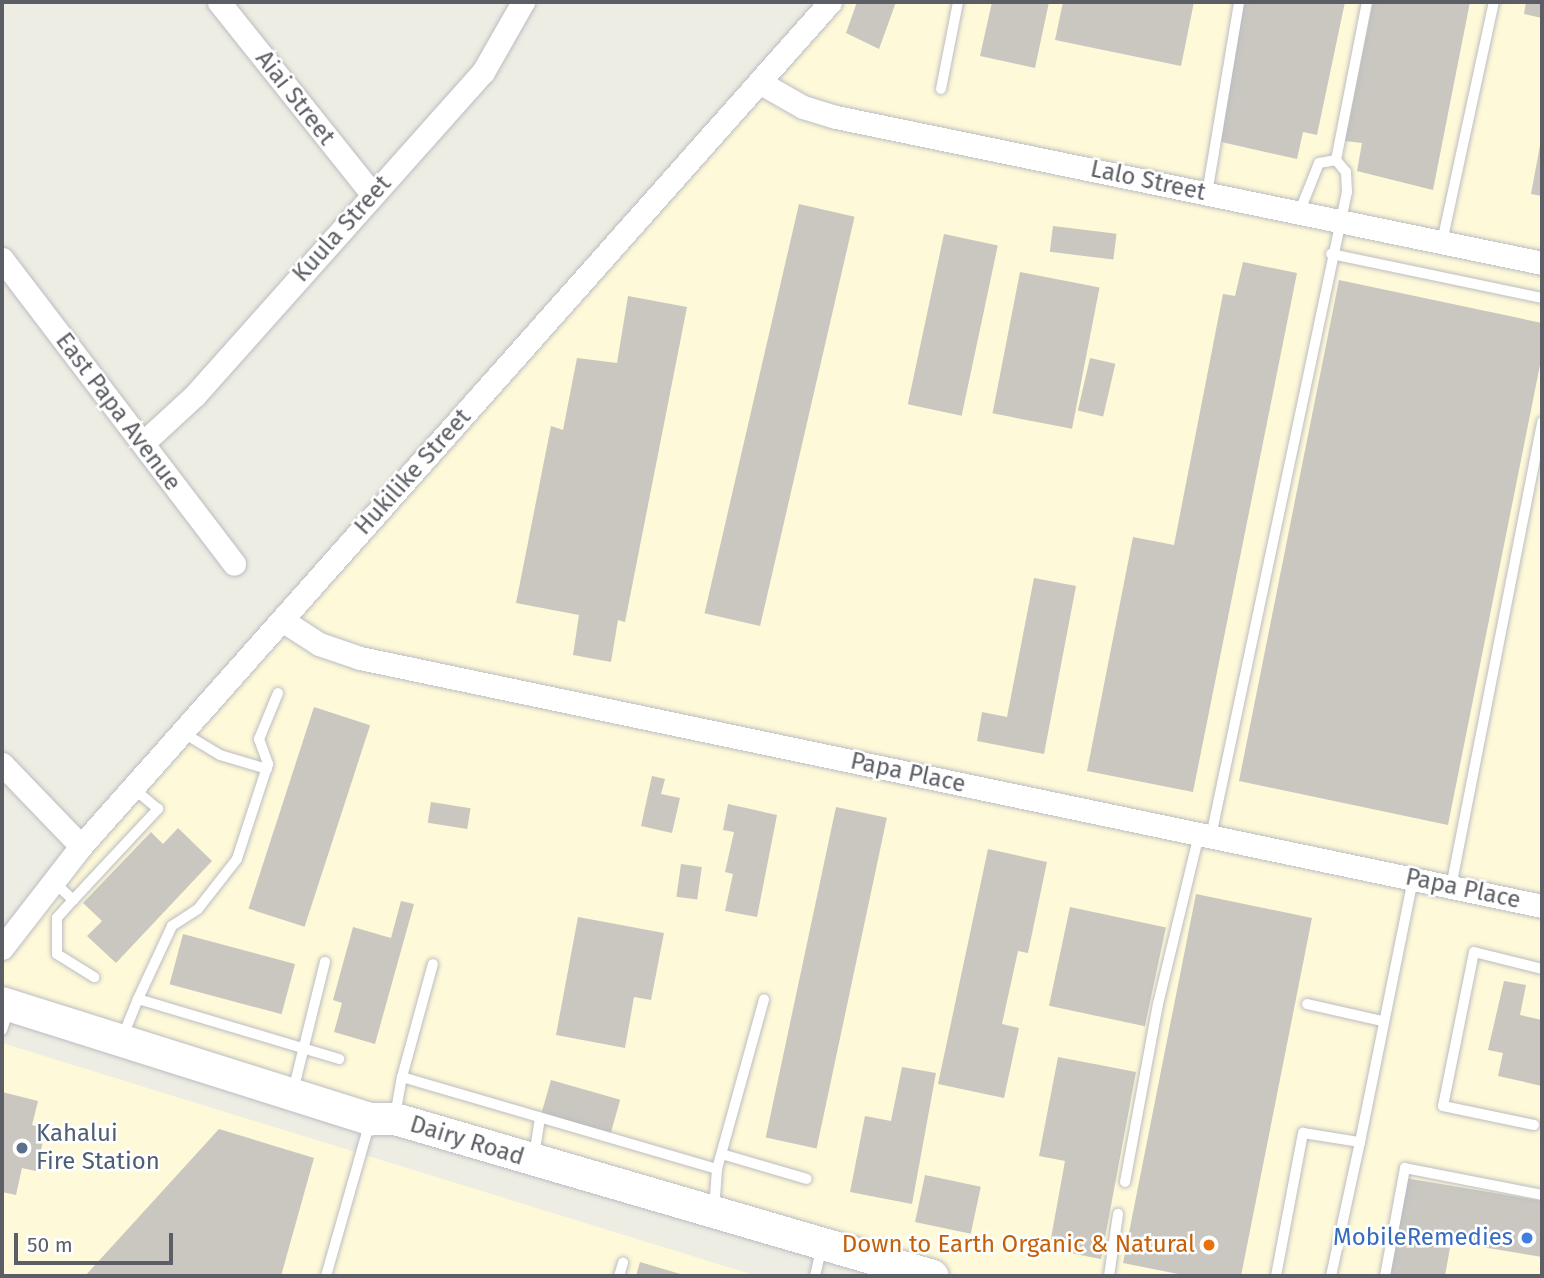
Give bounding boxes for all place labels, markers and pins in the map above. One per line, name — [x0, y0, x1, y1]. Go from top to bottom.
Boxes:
place label: Kahalui Fire Station — [36, 1120, 160, 1176]
marker: Kahalui Fire Station — [14, 1140, 30, 1156]
place label: MobileRemedies — [1333, 1224, 1513, 1252]
marker: MobileRemedies — [1519, 1230, 1535, 1246]
place label: Down to Earth Organic & Natural — [842, 1231, 1195, 1259]
marker: Down to Earth Organic & Natural — [1201, 1237, 1217, 1253]

